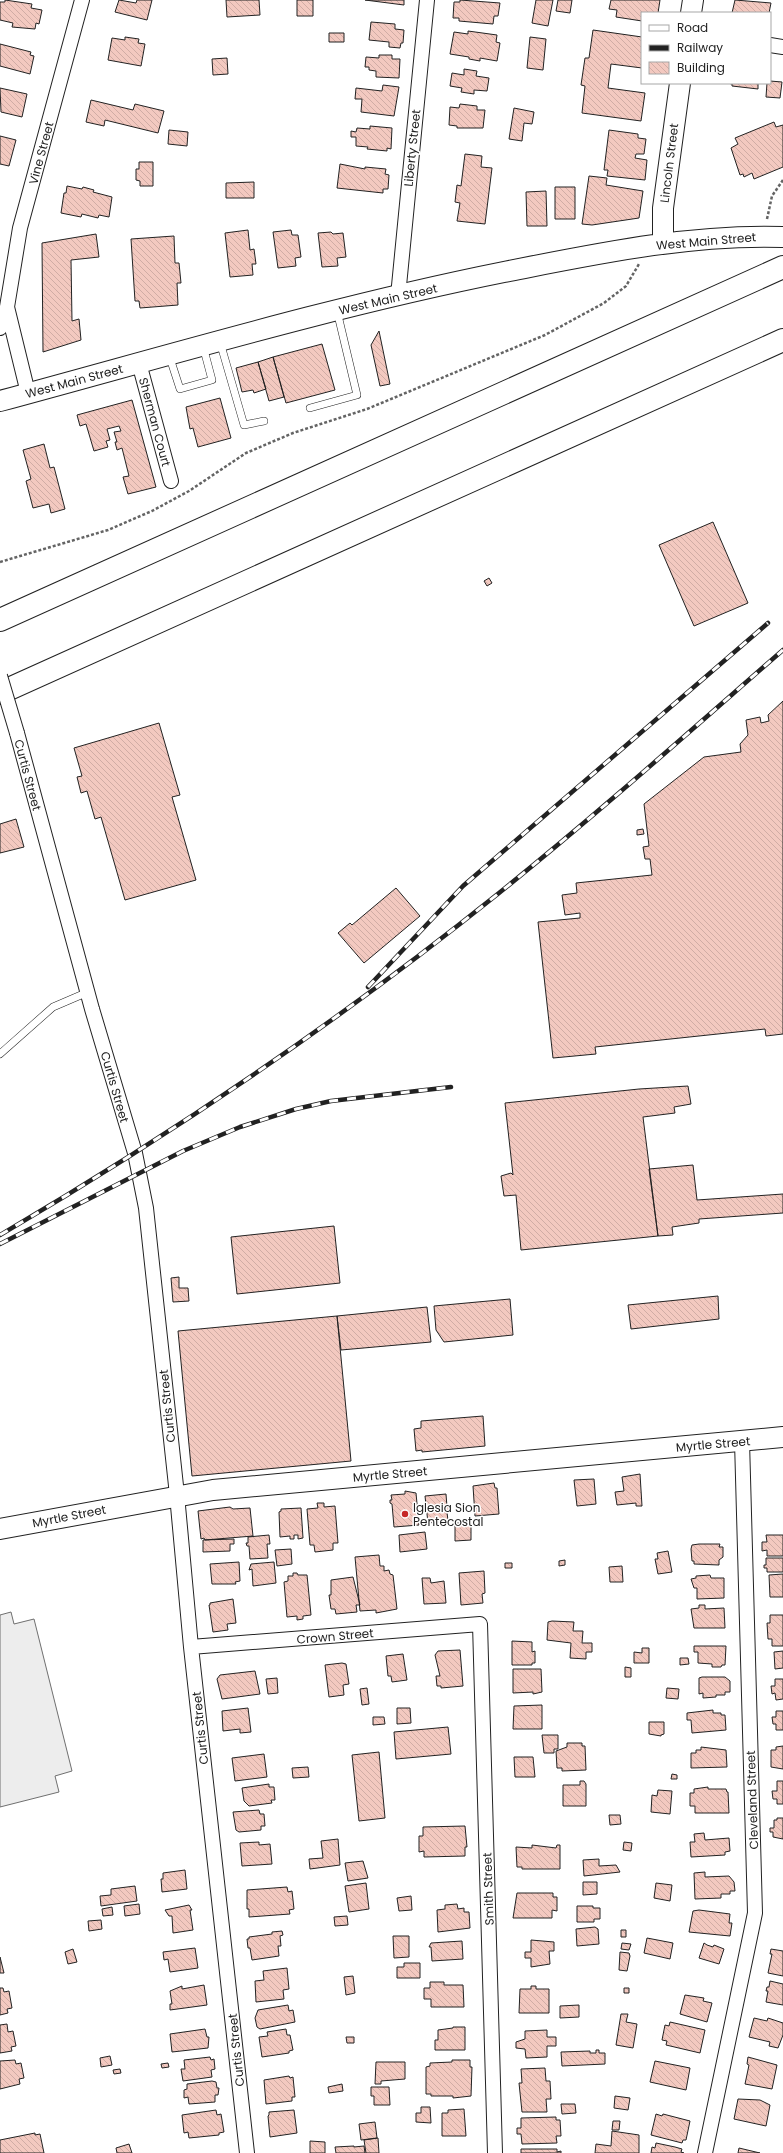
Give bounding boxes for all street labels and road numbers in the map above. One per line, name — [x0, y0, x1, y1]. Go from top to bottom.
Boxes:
street label: Liberty Street — [399, 109, 425, 187]
street label: Vine Street — [24, 120, 58, 186]
street label: Lincoln Street — [656, 122, 682, 204]
street label: West Main Street — [655, 228, 757, 254]
street label: West Main Street — [337, 279, 439, 319]
street label: West Main Street — [23, 360, 125, 402]
street label: Sherman Court — [135, 376, 175, 468]
street label: Curtis Street — [10, 737, 46, 813]
street label: Curtis Street — [97, 1049, 133, 1125]
street label: Curtis Street — [155, 1369, 179, 1443]
street label: Myrtle Street — [675, 1432, 751, 1456]
street label: Myrtle Street — [352, 1462, 428, 1486]
street label: Myrtle Street — [31, 1501, 107, 1531]
street label: Crown Street — [296, 1624, 374, 1648]
street label: Curtis Street — [188, 1691, 212, 1765]
street label: Cleveland Street — [742, 1750, 762, 1850]
street label: Smith Street — [478, 1852, 498, 1926]
street label: Curtis Street — [224, 2013, 248, 2087]

